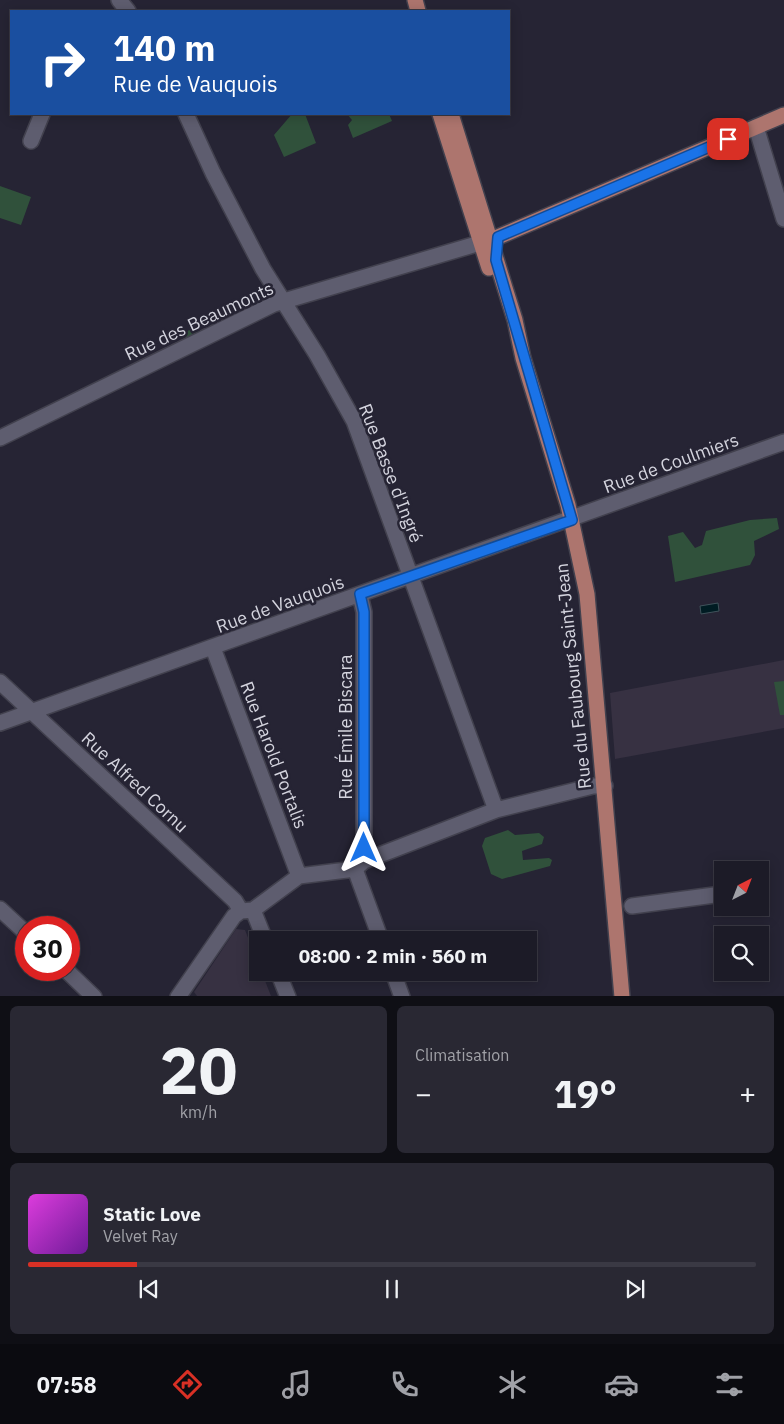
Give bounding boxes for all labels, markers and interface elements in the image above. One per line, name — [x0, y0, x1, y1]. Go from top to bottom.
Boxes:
text: 140 m — [113, 25, 216, 71]
icon: right — [30, 30, 95, 95]
text: Rue de Vauquois — [113, 69, 278, 98]
pin — [707, 118, 749, 160]
icon: arrive — [714, 125, 742, 153]
street label: Rue des Beaumonts — [121, 276, 277, 366]
street label: Rue Basse d'Ingré — [354, 400, 428, 546]
street label: Rue de Coulmiers — [600, 428, 742, 498]
street label: Rue du Faubourg Saint-Jean — [550, 562, 596, 790]
street label: Rue de Vauquois — [213, 570, 347, 638]
street label: Rue Émile Biscara — [334, 654, 357, 800]
street label: Rue Harold Portalis — [235, 678, 313, 832]
street label: Rue Alfred Cornu — [77, 727, 193, 837]
position arrow — [337, 821, 389, 873]
north arrow — [714, 861, 769, 916]
map controls — [714, 861, 769, 981]
speed limit sign: 30 — [15, 916, 80, 981]
button: search — [714, 926, 769, 981]
text: 08:00 · 2 min · 560 m — [299, 944, 487, 968]
text: 20 — [159, 1027, 238, 1112]
text: Climatisation — [415, 1045, 509, 1065]
text: 19° — [554, 1069, 617, 1118]
text: − — [415, 1075, 432, 1112]
text: + — [739, 1075, 756, 1112]
text: km/h — [180, 1102, 217, 1122]
text: Static Love — [103, 1202, 201, 1226]
text: Velvet Ray — [103, 1226, 178, 1246]
icon: previous — [135, 1275, 163, 1303]
icon: pause — [378, 1275, 406, 1303]
icon: next — [621, 1275, 649, 1303]
icon: directions — [170, 1367, 205, 1402]
icon: music — [279, 1367, 314, 1402]
icon: phone — [387, 1367, 422, 1402]
icon: climate — [495, 1367, 530, 1402]
icon: car — [604, 1367, 639, 1402]
icon: filters — [712, 1367, 747, 1402]
text: 07:58 — [37, 1370, 97, 1399]

